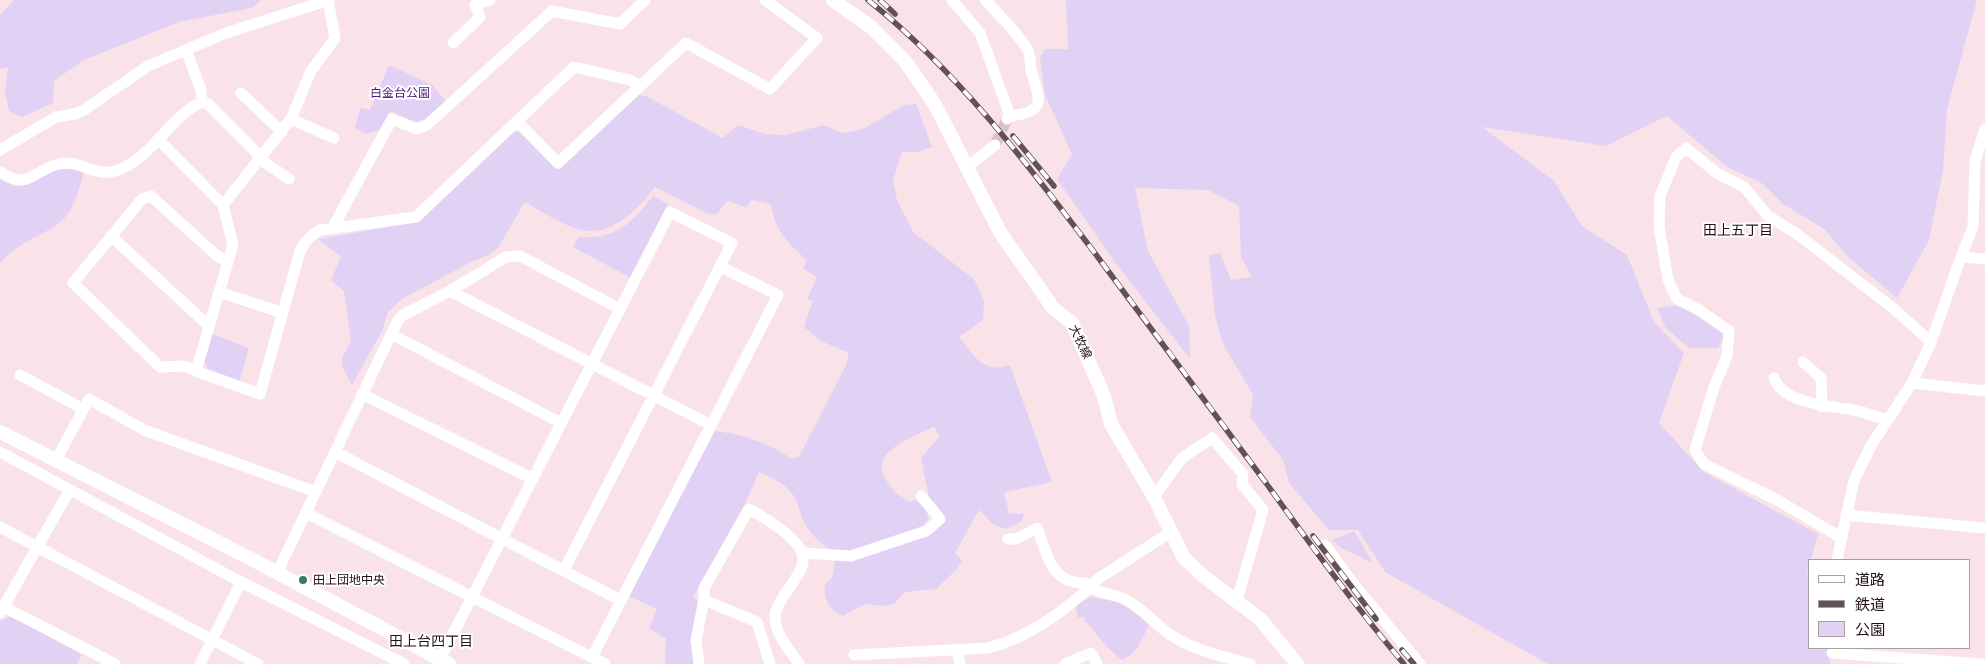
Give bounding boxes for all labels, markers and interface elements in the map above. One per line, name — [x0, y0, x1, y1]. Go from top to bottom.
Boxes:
park label: 白金台公園 — [370, 86, 430, 100]
district label: 田上五丁目 — [1703, 223, 1773, 239]
street label: 大牧線 — [1066, 323, 1094, 361]
legend — [1808, 559, 1970, 649]
text: 道路 — [1855, 571, 1885, 589]
place label: 田上団地中央 — [313, 573, 385, 587]
marker: 田上団地中央 — [297, 574, 309, 586]
text: 鉄道 — [1855, 596, 1885, 614]
text: 公園 — [1855, 621, 1885, 639]
district label: 田上台四丁目 — [389, 634, 473, 650]

